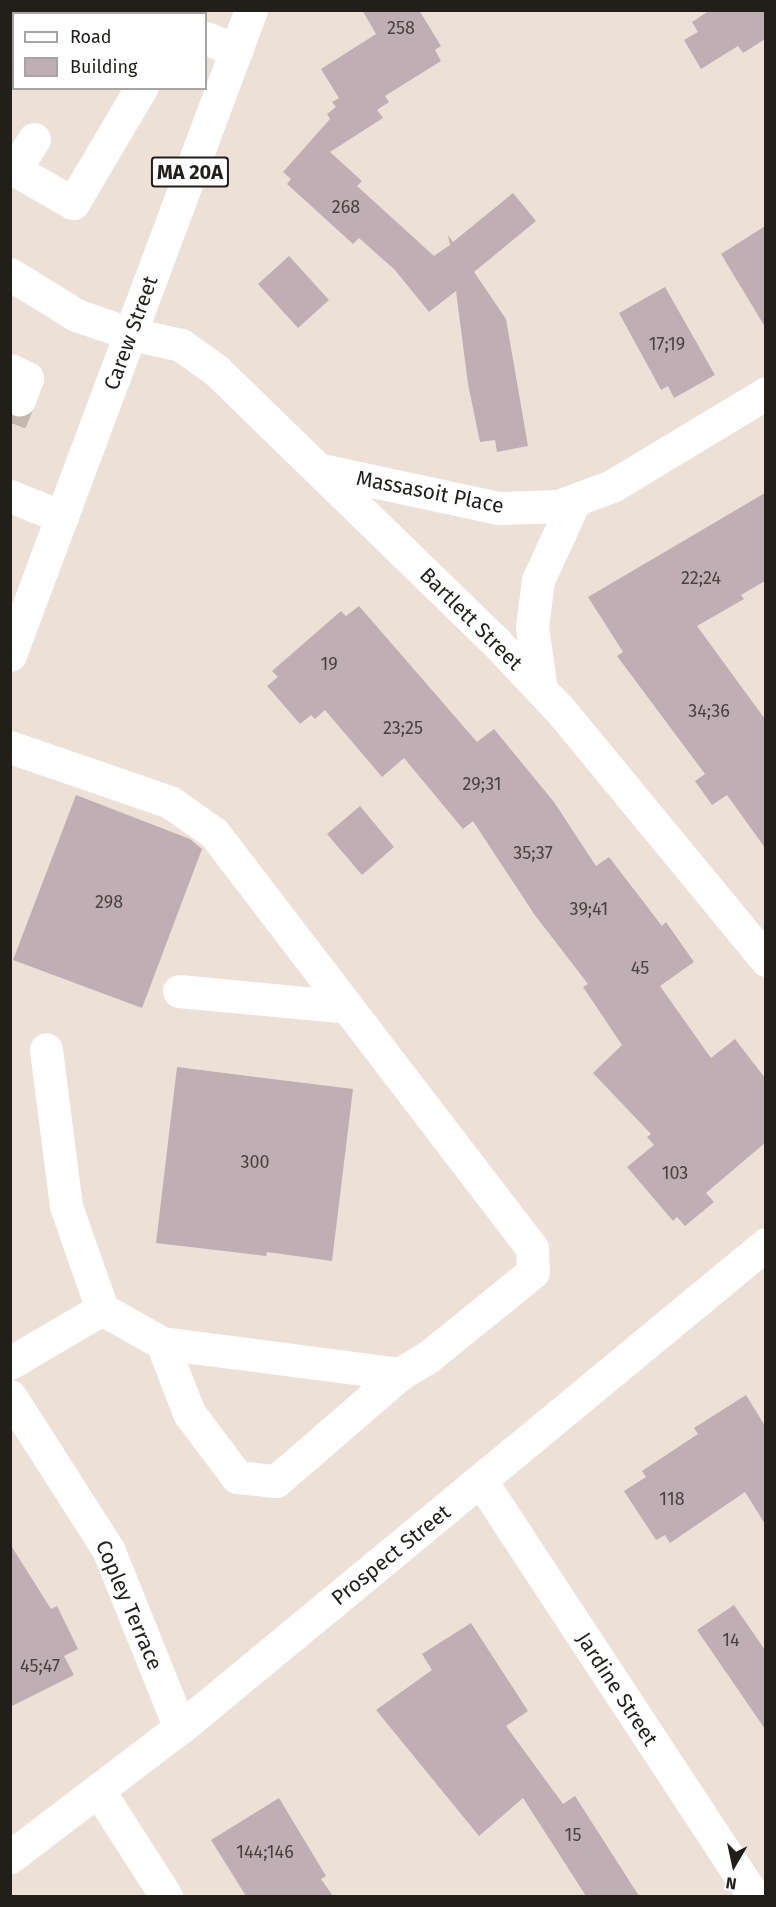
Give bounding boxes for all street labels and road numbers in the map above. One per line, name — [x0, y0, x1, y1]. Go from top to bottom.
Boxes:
road number: MA 20A — [150, 155, 231, 189]
street label: Carew Street — [99, 273, 163, 393]
street label: Massasoit Place — [354, 465, 506, 519]
street label: Bartlett Street — [414, 562, 528, 676]
street label: Prospect Street — [327, 1499, 455, 1611]
street label: Copley Terrace — [90, 1536, 168, 1674]
street label: Jardine Street — [571, 1628, 663, 1750]

